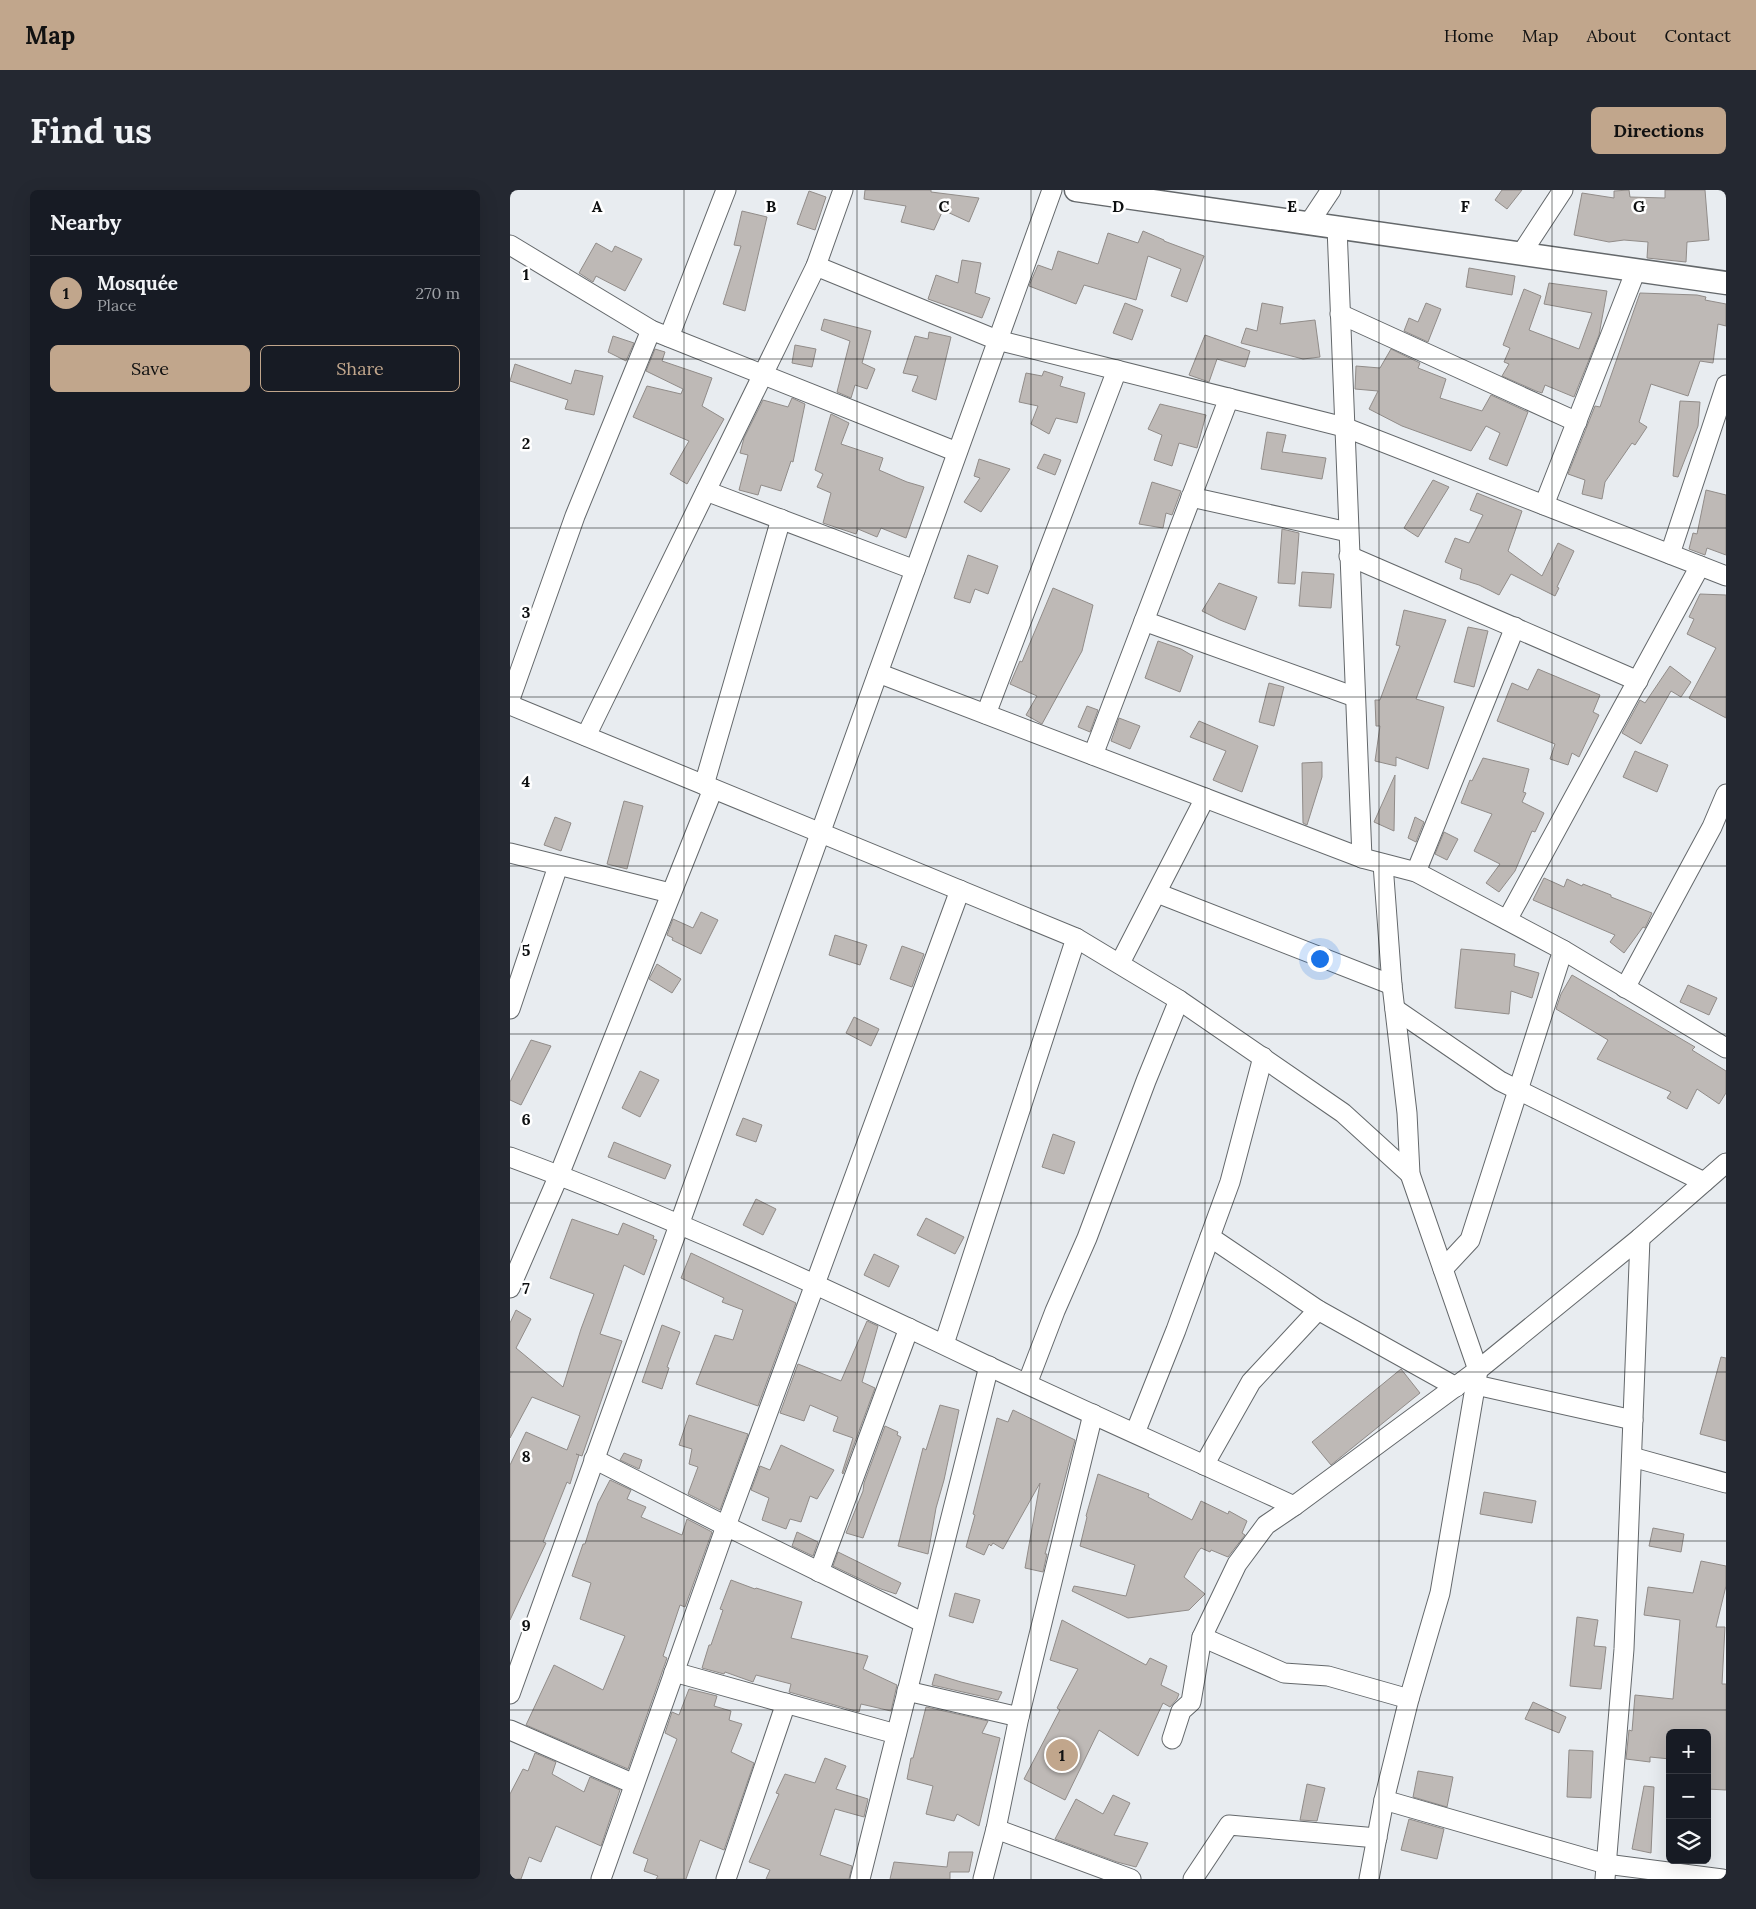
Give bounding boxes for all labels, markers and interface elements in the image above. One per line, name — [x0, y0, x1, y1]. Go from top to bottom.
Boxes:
text: Map — [25, 20, 75, 51]
text: Home — [1444, 24, 1494, 47]
text: Map — [1522, 24, 1558, 47]
text: About — [1586, 24, 1636, 47]
text: Contact — [1664, 24, 1731, 47]
button: Directions — [1591, 107, 1726, 154]
text: Find us — [30, 108, 152, 153]
text: A — [592, 196, 603, 216]
text: B — [766, 196, 777, 216]
text: C — [938, 196, 950, 216]
text: D — [1112, 196, 1124, 216]
text: E — [1287, 196, 1297, 216]
text: F — [1460, 196, 1470, 216]
text: G — [1633, 196, 1645, 216]
text: Nearby — [50, 209, 121, 236]
text: 1 — [523, 264, 529, 284]
text: Mosquée — [97, 271, 178, 295]
text: 1 — [63, 283, 69, 303]
text: 270 m — [416, 283, 460, 303]
text: Place — [97, 295, 136, 315]
button: Save — [50, 345, 250, 392]
button: Share — [260, 345, 460, 392]
text: 2 — [522, 433, 530, 453]
text: 3 — [522, 602, 531, 622]
text: 4 — [522, 771, 531, 791]
text: 5 — [522, 940, 531, 960]
your location — [1307, 946, 1333, 972]
text: 6 — [521, 1109, 531, 1129]
text: 7 — [522, 1278, 530, 1298]
text: 8 — [521, 1446, 531, 1466]
text: 9 — [521, 1615, 531, 1635]
map controls — [1666, 1729, 1711, 1864]
button: + — [1666, 1729, 1711, 1774]
pin: 1 — [1046, 1736, 1078, 1774]
button: − — [1666, 1774, 1711, 1819]
button: layers — [1666, 1819, 1711, 1864]

